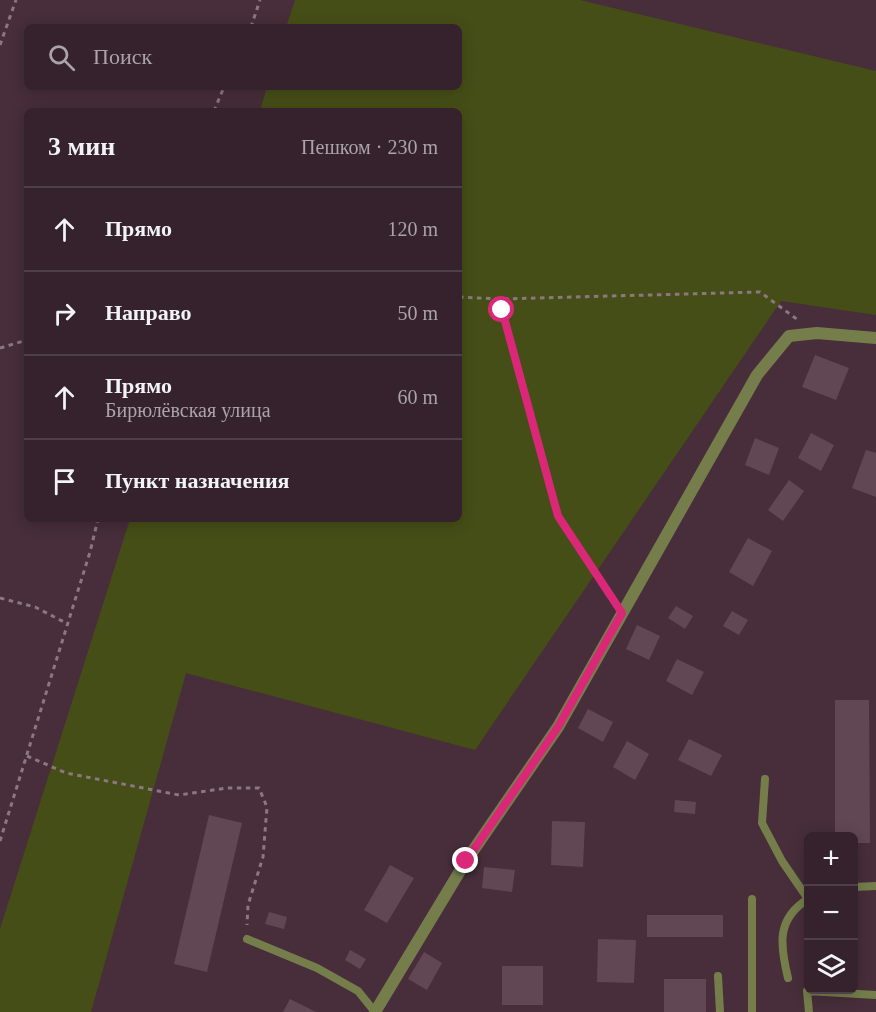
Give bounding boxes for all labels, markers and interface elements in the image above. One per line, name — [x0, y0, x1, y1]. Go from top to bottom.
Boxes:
search box — [24, 24, 462, 90]
icon: search — [45, 41, 78, 74]
text: Поиск — [93, 44, 152, 69]
text: 3 мин — [48, 132, 115, 161]
text: Пешком · 230 m — [301, 136, 438, 158]
icon: ahead — [48, 213, 81, 246]
text: Прямо — [105, 216, 172, 241]
text: 120 m — [387, 218, 438, 240]
route start — [488, 296, 514, 322]
icon: right — [48, 297, 81, 330]
text: Направо — [105, 300, 191, 325]
text: 50 m — [397, 302, 438, 324]
text: Прямо — [105, 373, 172, 398]
icon: ahead — [48, 381, 81, 414]
text: 60 m — [397, 386, 438, 408]
text: Бирюлёвская улица — [105, 399, 271, 421]
icon: arrive — [48, 465, 81, 498]
text: Пункт назначения — [105, 468, 290, 493]
map controls — [804, 832, 858, 994]
button: + — [804, 832, 858, 886]
route end — [452, 847, 478, 873]
button: − — [804, 886, 858, 940]
button: layers — [804, 940, 858, 994]

